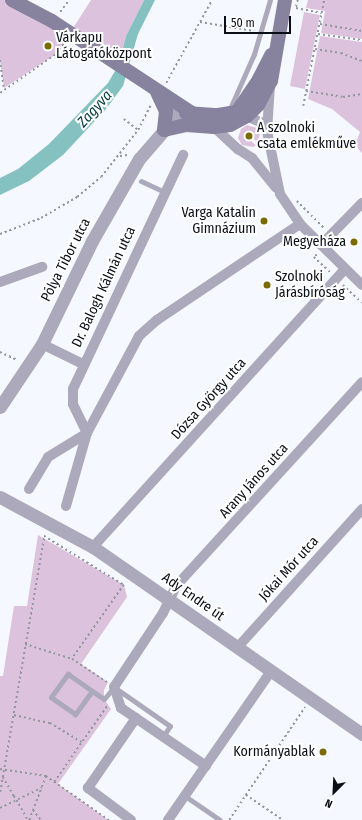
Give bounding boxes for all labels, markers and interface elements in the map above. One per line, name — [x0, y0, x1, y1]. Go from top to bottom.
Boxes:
scale bar — [226, 8, 293, 34]
text: 50 m — [231, 16, 255, 30]
place label: Várkapu Látogatóközpont — [56, 30, 152, 62]
marker: Várkapu Látogatóközpont — [43, 41, 53, 51]
water label: Zagyva — [74, 87, 116, 131]
place label: A szolnoki csata emlékműve — [257, 120, 356, 152]
marker: A szolnoki csata emlékműve — [244, 131, 254, 141]
place label: Varga Katalin Gimnázium — [181, 205, 256, 238]
street label: Pólya Tibor utca — [38, 215, 94, 305]
marker: Varga Katalin Gimnázium — [259, 216, 269, 226]
street label: Dr. Balogh Kálmán utca — [69, 224, 139, 350]
place label: Megyeháza — [283, 234, 346, 250]
marker: Megyeháza — [349, 237, 359, 247]
place label: Szolnoki Járásbíróság — [275, 269, 345, 302]
marker: Szolnoki Járásbíróság — [262, 280, 272, 290]
street label: Dózsa György utca — [168, 355, 250, 443]
street label: Arany János utca — [216, 440, 292, 522]
street label: Jókai Mór utca — [256, 533, 322, 605]
street label: Ady Endre út — [159, 569, 227, 625]
place label: Kormányablak — [233, 744, 315, 760]
marker: Kormányablak — [318, 747, 328, 757]
north arrow — [314, 772, 354, 812]
text: N — [323, 796, 335, 811]

